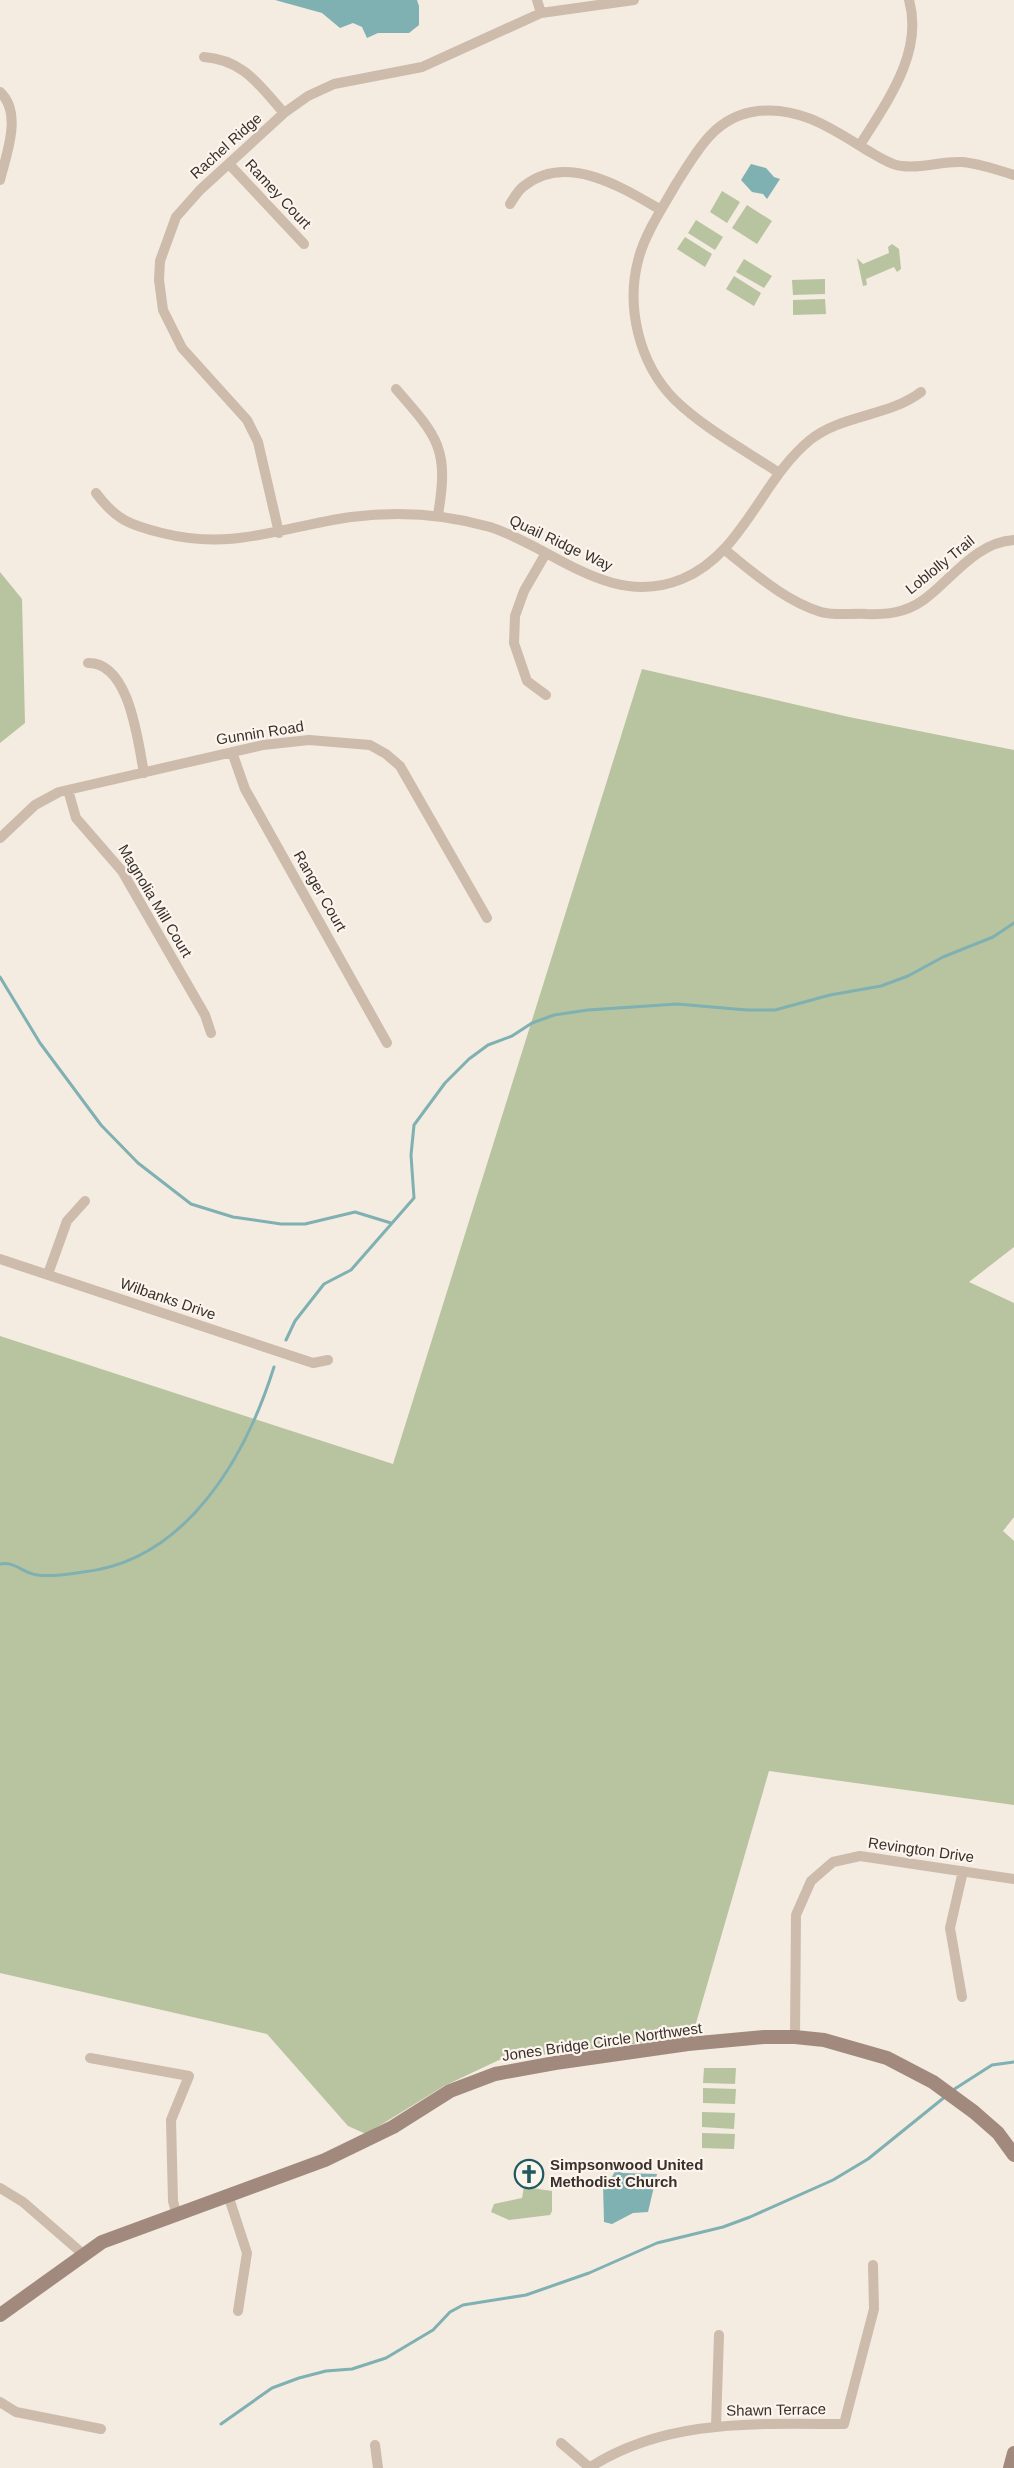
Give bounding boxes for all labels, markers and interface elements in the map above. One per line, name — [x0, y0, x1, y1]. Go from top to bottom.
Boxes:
street label: Rachel Ridge — [187, 109, 265, 182]
street label: Ramey Court — [242, 156, 315, 232]
street label: Quail Ridge Way — [507, 511, 616, 574]
street label: Loblolly Trail — [902, 532, 977, 597]
street label: Gunnin Road — [215, 717, 305, 748]
street label: Magnolia Mill Court — [115, 841, 196, 961]
street label: Ranger Court — [291, 848, 351, 935]
street label: Wilbanks Drive — [118, 1274, 218, 1323]
street label: Revington Drive — [867, 1834, 975, 1865]
street label: Jones Bridge Circle Northwest — [501, 2019, 704, 2064]
place label: Simpsonwood United Methodist Church — [550, 2156, 703, 2190]
church icon: Simpsonwood United Methodist Church — [513, 2158, 545, 2190]
street label: Shawn Terrace — [726, 2400, 826, 2419]

